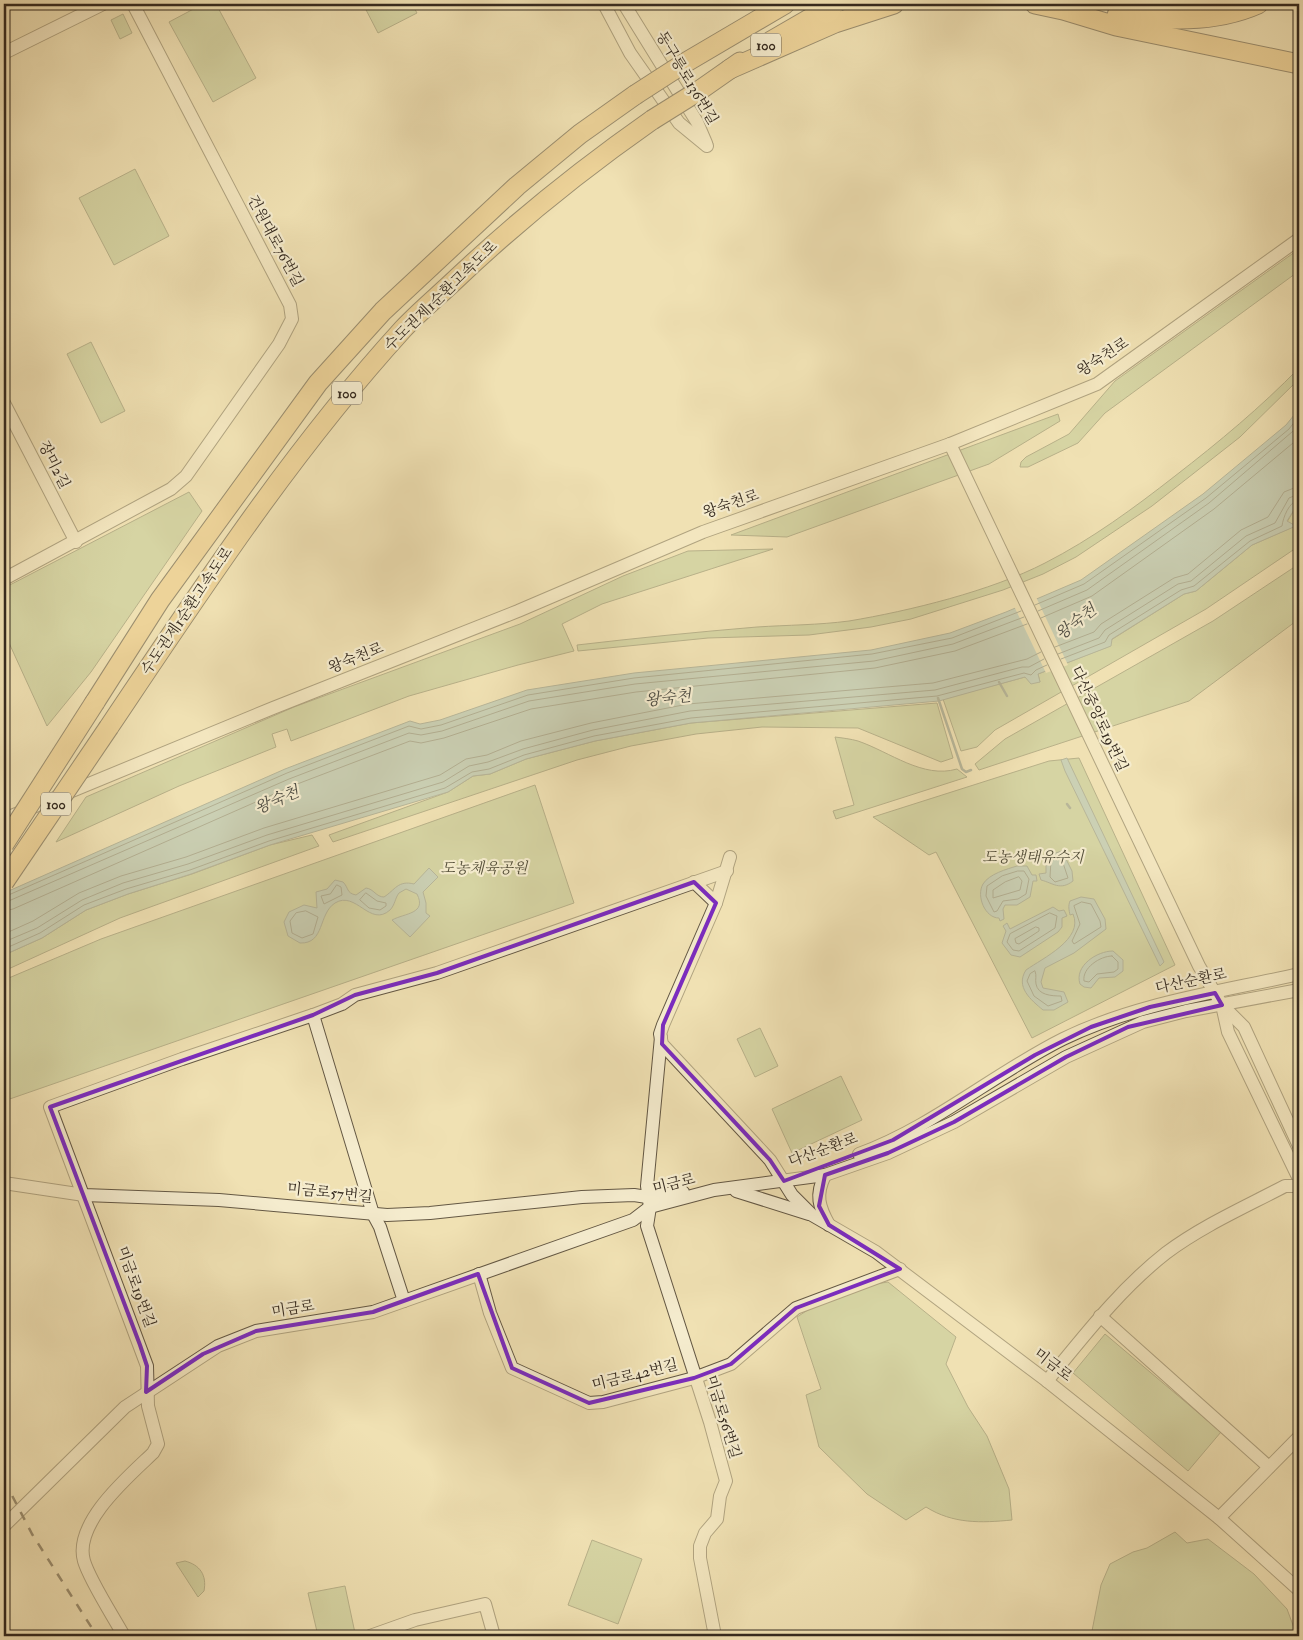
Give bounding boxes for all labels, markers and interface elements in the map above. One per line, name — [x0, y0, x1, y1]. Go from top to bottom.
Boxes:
street label: 동구릉로136번길 — [652, 28, 722, 128]
road number: 100 — [751, 34, 781, 56]
street label: 건원대로76번길 — [243, 192, 307, 290]
street label: 수도권제1순환고속도로 — [380, 237, 502, 355]
street label: 왕숙천로 — [1074, 333, 1133, 381]
road number: 100 — [332, 382, 362, 404]
street label: 장미2길 — [34, 438, 74, 492]
street label: 왕숙천로 — [701, 485, 762, 522]
street label: 수도권제1순환고속도로 — [137, 543, 237, 679]
water label: 왕숙천 — [1052, 599, 1102, 644]
street label: 왕숙천로 — [326, 638, 387, 678]
street label: 다산중앙로19번길 — [1066, 663, 1132, 775]
water label: 왕숙천 — [644, 685, 694, 710]
water label: 왕숙천 — [252, 781, 304, 818]
road number: 100 — [41, 792, 71, 816]
park label: 도농생태유수지 — [982, 848, 1085, 867]
park label: 도농체육공원 — [441, 859, 529, 878]
street label: 다산순환로 — [1154, 964, 1229, 998]
street label: 다산순환로 — [786, 1129, 861, 1171]
street label: 미금로 — [651, 1169, 698, 1198]
street label: 미금로57번길 — [286, 1179, 374, 1207]
street label: 미금로19번길 — [112, 1244, 160, 1330]
street label: 미금로 — [270, 1296, 316, 1322]
street label: 미금로 — [1030, 1344, 1076, 1386]
street label: 미금로42번길 — [590, 1355, 680, 1395]
street label: 미금로56번길 — [701, 1373, 745, 1461]

